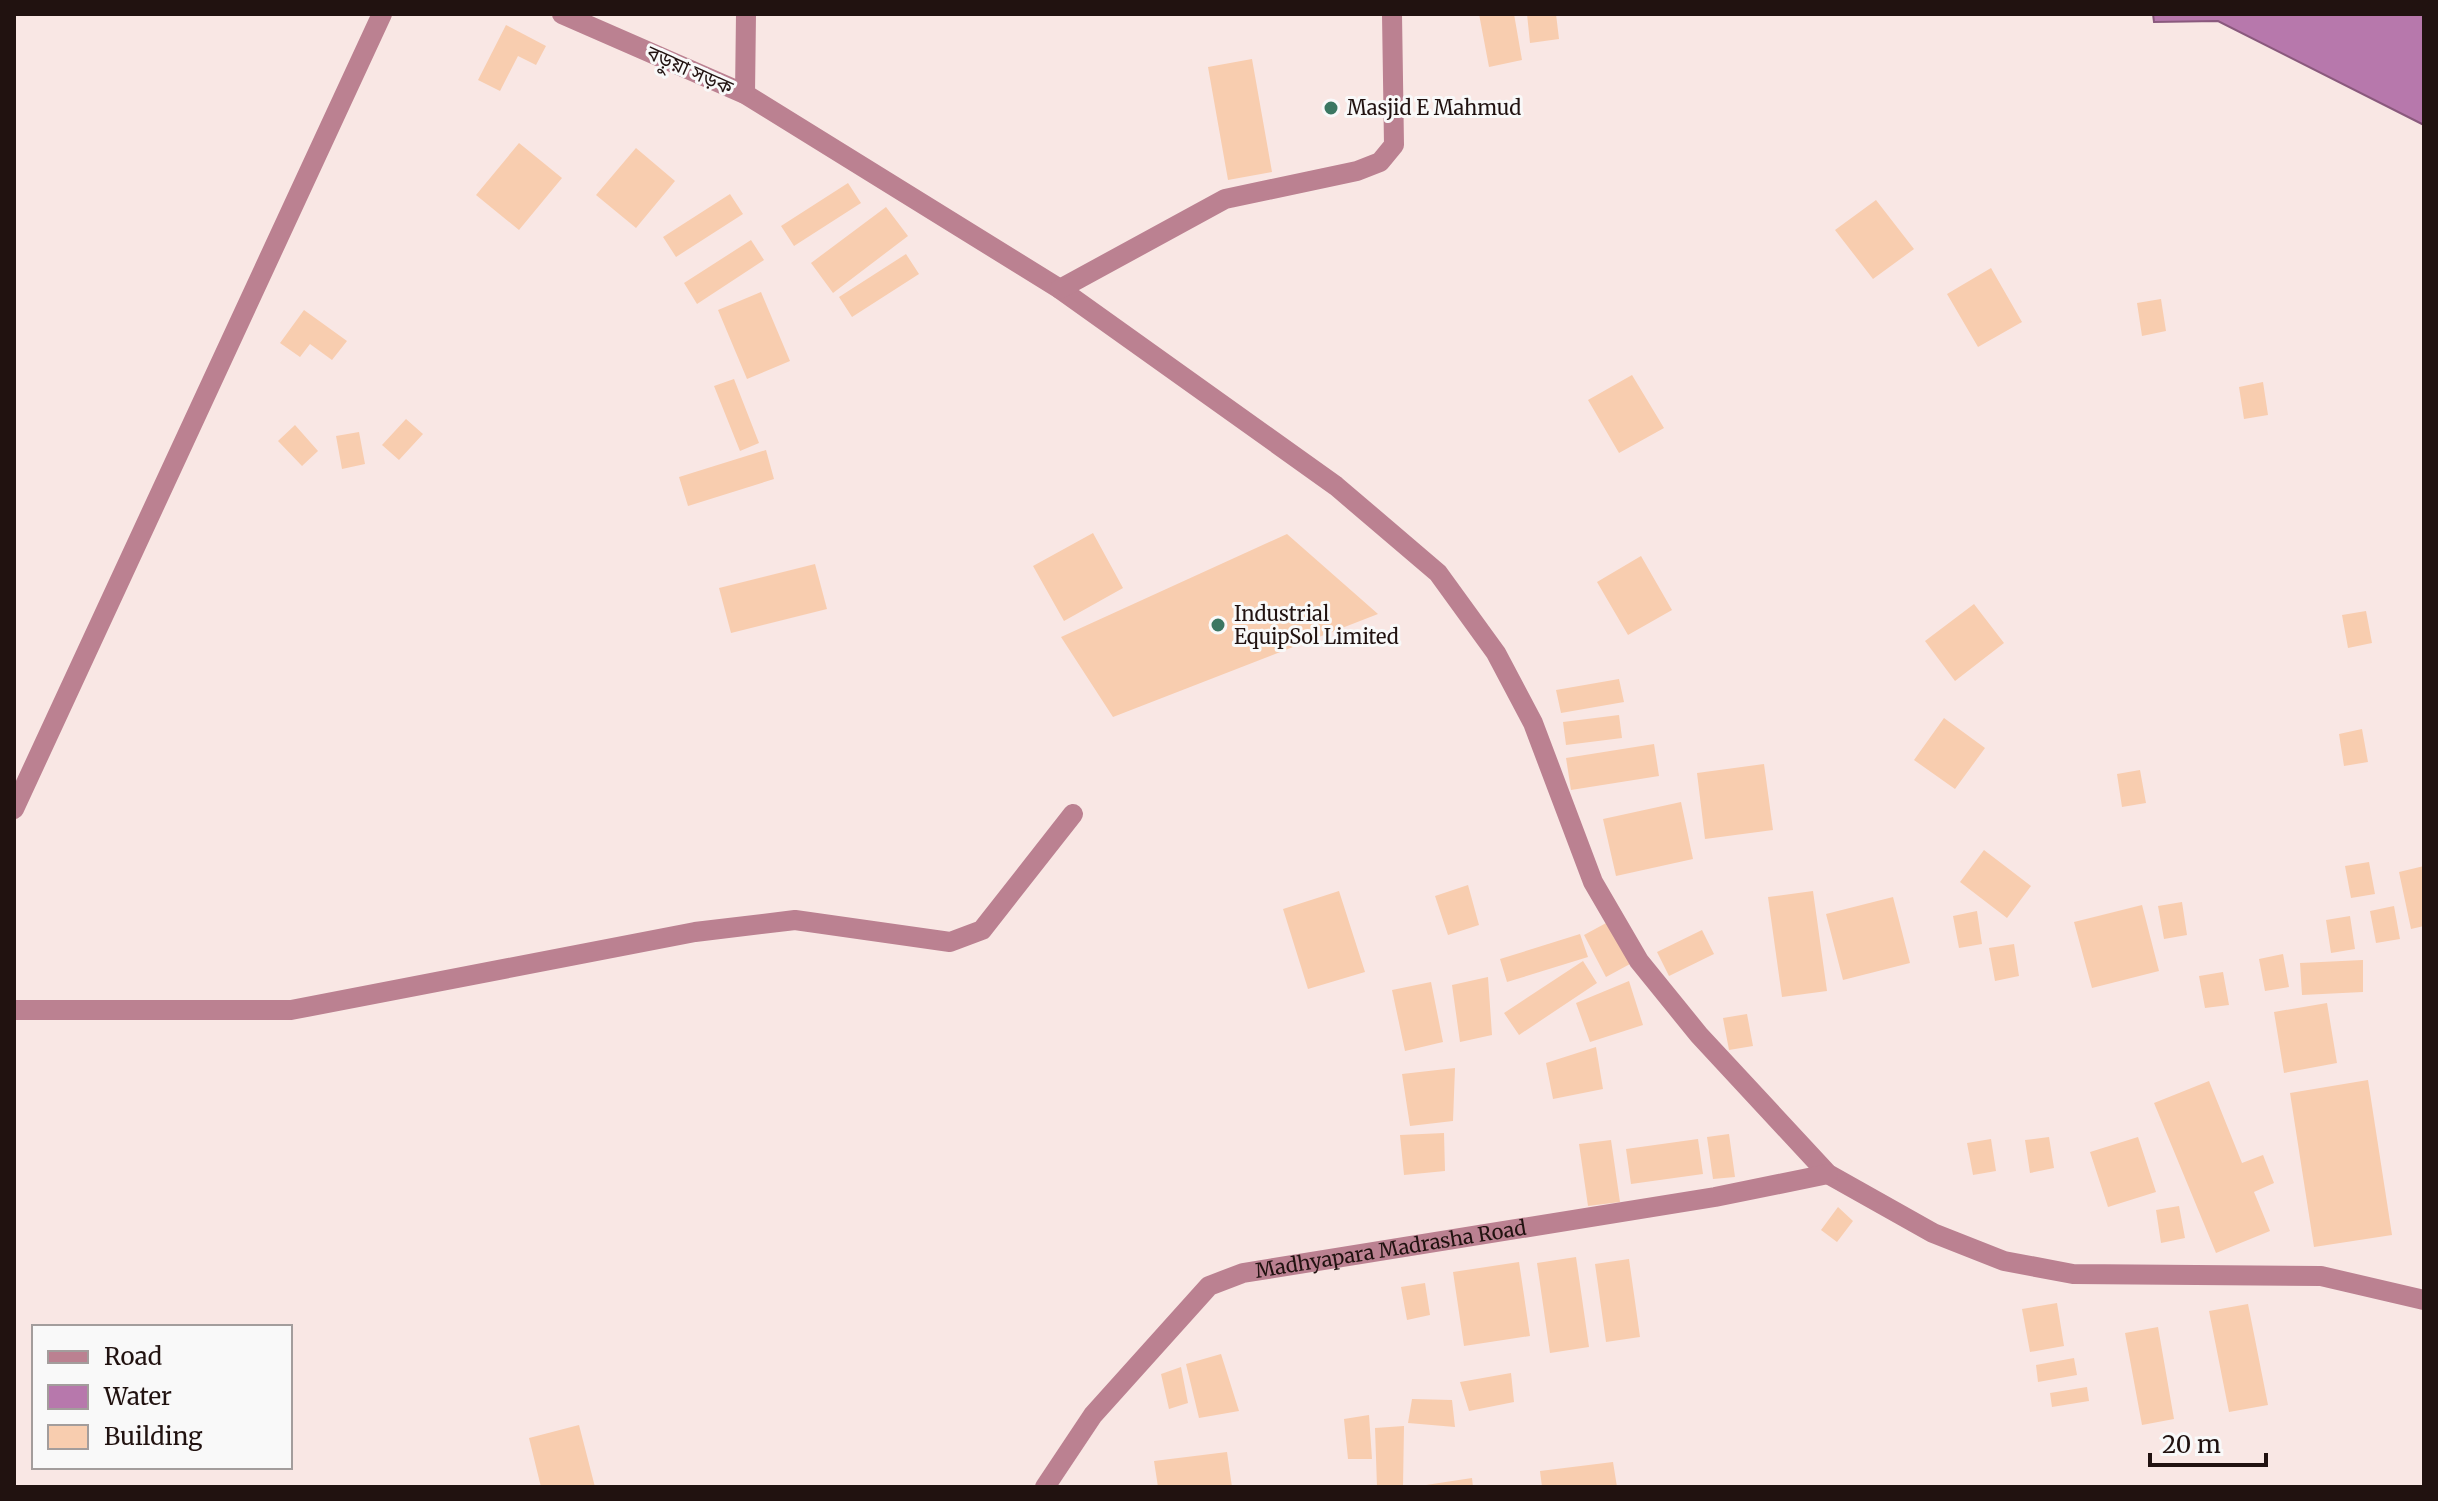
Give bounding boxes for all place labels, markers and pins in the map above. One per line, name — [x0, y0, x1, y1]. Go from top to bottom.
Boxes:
place label: Masjid E Mahmud — [1347, 95, 1521, 120]
marker: Masjid E Mahmud — [1322, 99, 1340, 117]
place label: Industrial EquipSol Limited — [1234, 601, 1399, 649]
marker: Industrial EquipSol Limited — [1209, 616, 1227, 634]

